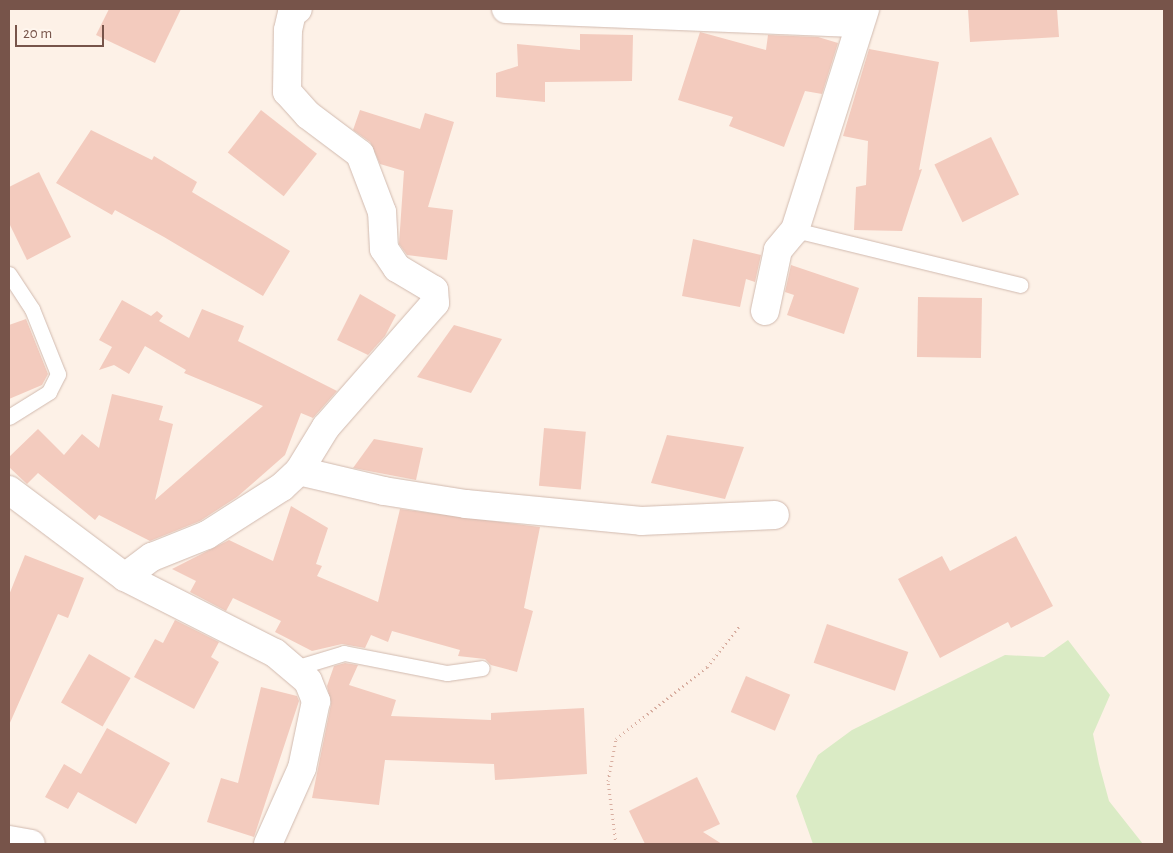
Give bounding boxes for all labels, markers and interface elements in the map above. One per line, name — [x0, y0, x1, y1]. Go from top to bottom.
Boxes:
scale bar — [18, 15, 106, 47]
text: 20 m — [23, 26, 52, 41]

